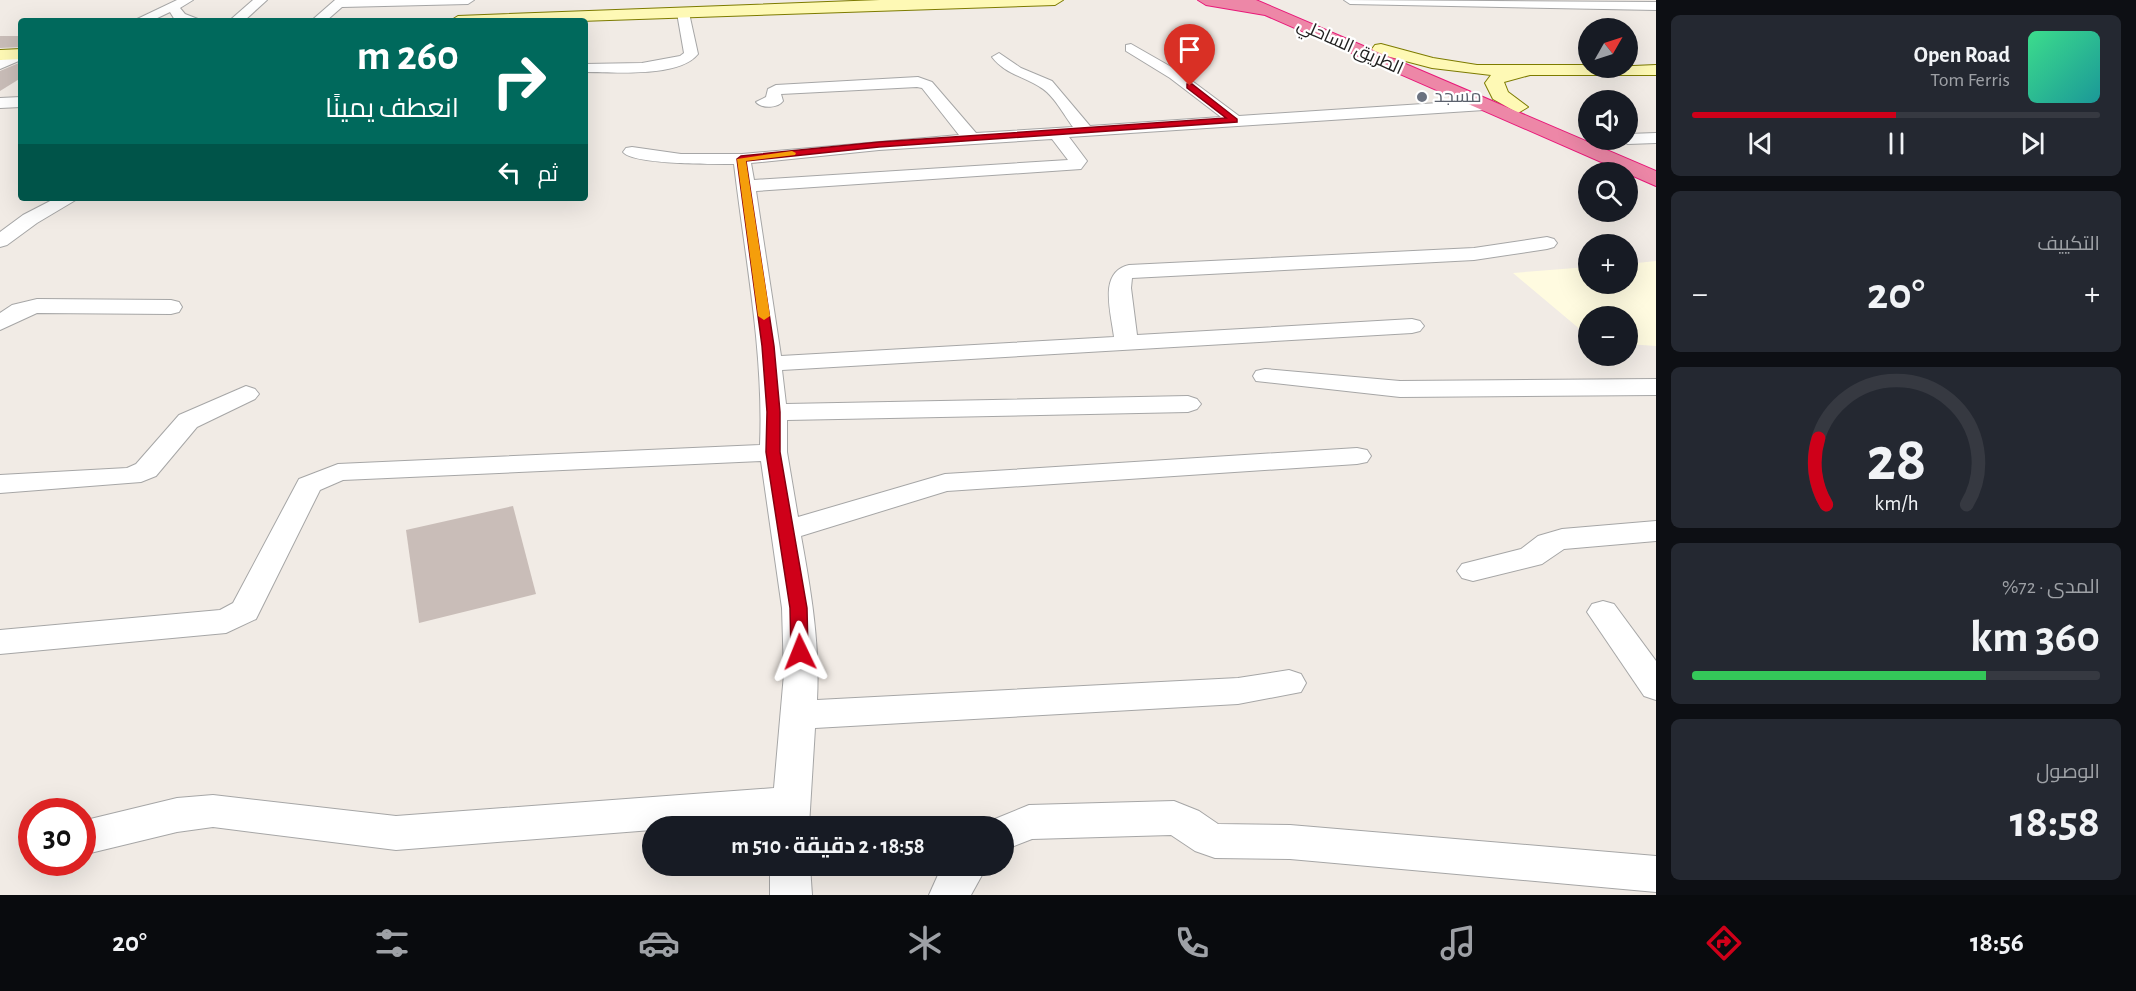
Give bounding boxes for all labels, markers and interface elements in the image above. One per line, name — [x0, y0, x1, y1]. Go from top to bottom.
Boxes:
street label: الطريق الساحلي — [1293, 16, 1406, 82]
north arrow — [1578, 18, 1638, 78]
map controls — [1578, 18, 1638, 366]
pin — [1164, 24, 1215, 86]
icon: arrive — [1173, 33, 1206, 66]
text: 260 m — [357, 35, 459, 77]
icon: right — [480, 42, 558, 120]
text: Open Road — [1914, 44, 2010, 66]
text: Tom Ferris — [1930, 70, 2010, 90]
place label: مسجد — [1434, 88, 1482, 106]
marker: مسجد — [1415, 90, 1429, 104]
button: sound — [1578, 90, 1638, 150]
text: انعطف يمينًا — [325, 95, 459, 122]
icon: previous — [1744, 127, 1777, 160]
icon: pause — [1880, 127, 1913, 160]
icon: next — [2016, 127, 2049, 160]
icon: left — [493, 156, 526, 189]
button: search — [1578, 162, 1638, 222]
text: ثم — [538, 163, 558, 185]
button: + — [1578, 234, 1638, 294]
text: التكييف — [2037, 234, 2100, 254]
text: 20° — [1867, 272, 1925, 317]
text: − — [1692, 278, 1708, 311]
text: + — [2084, 278, 2100, 311]
button: − — [1578, 306, 1638, 366]
text: 28 — [1866, 429, 1926, 491]
text: km/h — [1874, 493, 1918, 514]
text: المدى · 72% — [2002, 577, 2100, 597]
text: 360 km — [1970, 615, 2100, 660]
position arrow — [768, 620, 832, 684]
text: الوصول — [2036, 762, 2100, 782]
speed limit sign: 30 — [18, 798, 96, 876]
text: 18:58 — [2010, 800, 2100, 845]
text: 18:58 · 2 دقيقة · 510 m — [731, 835, 925, 857]
icon: filters — [371, 922, 413, 964]
icon: car — [638, 922, 680, 964]
icon: climate — [904, 922, 946, 964]
icon: phone — [1171, 922, 1213, 964]
icon: music — [1437, 922, 1479, 964]
icon: directions — [1703, 922, 1745, 964]
text: 20° — [112, 929, 147, 956]
text: 18:56 — [1970, 929, 2024, 956]

